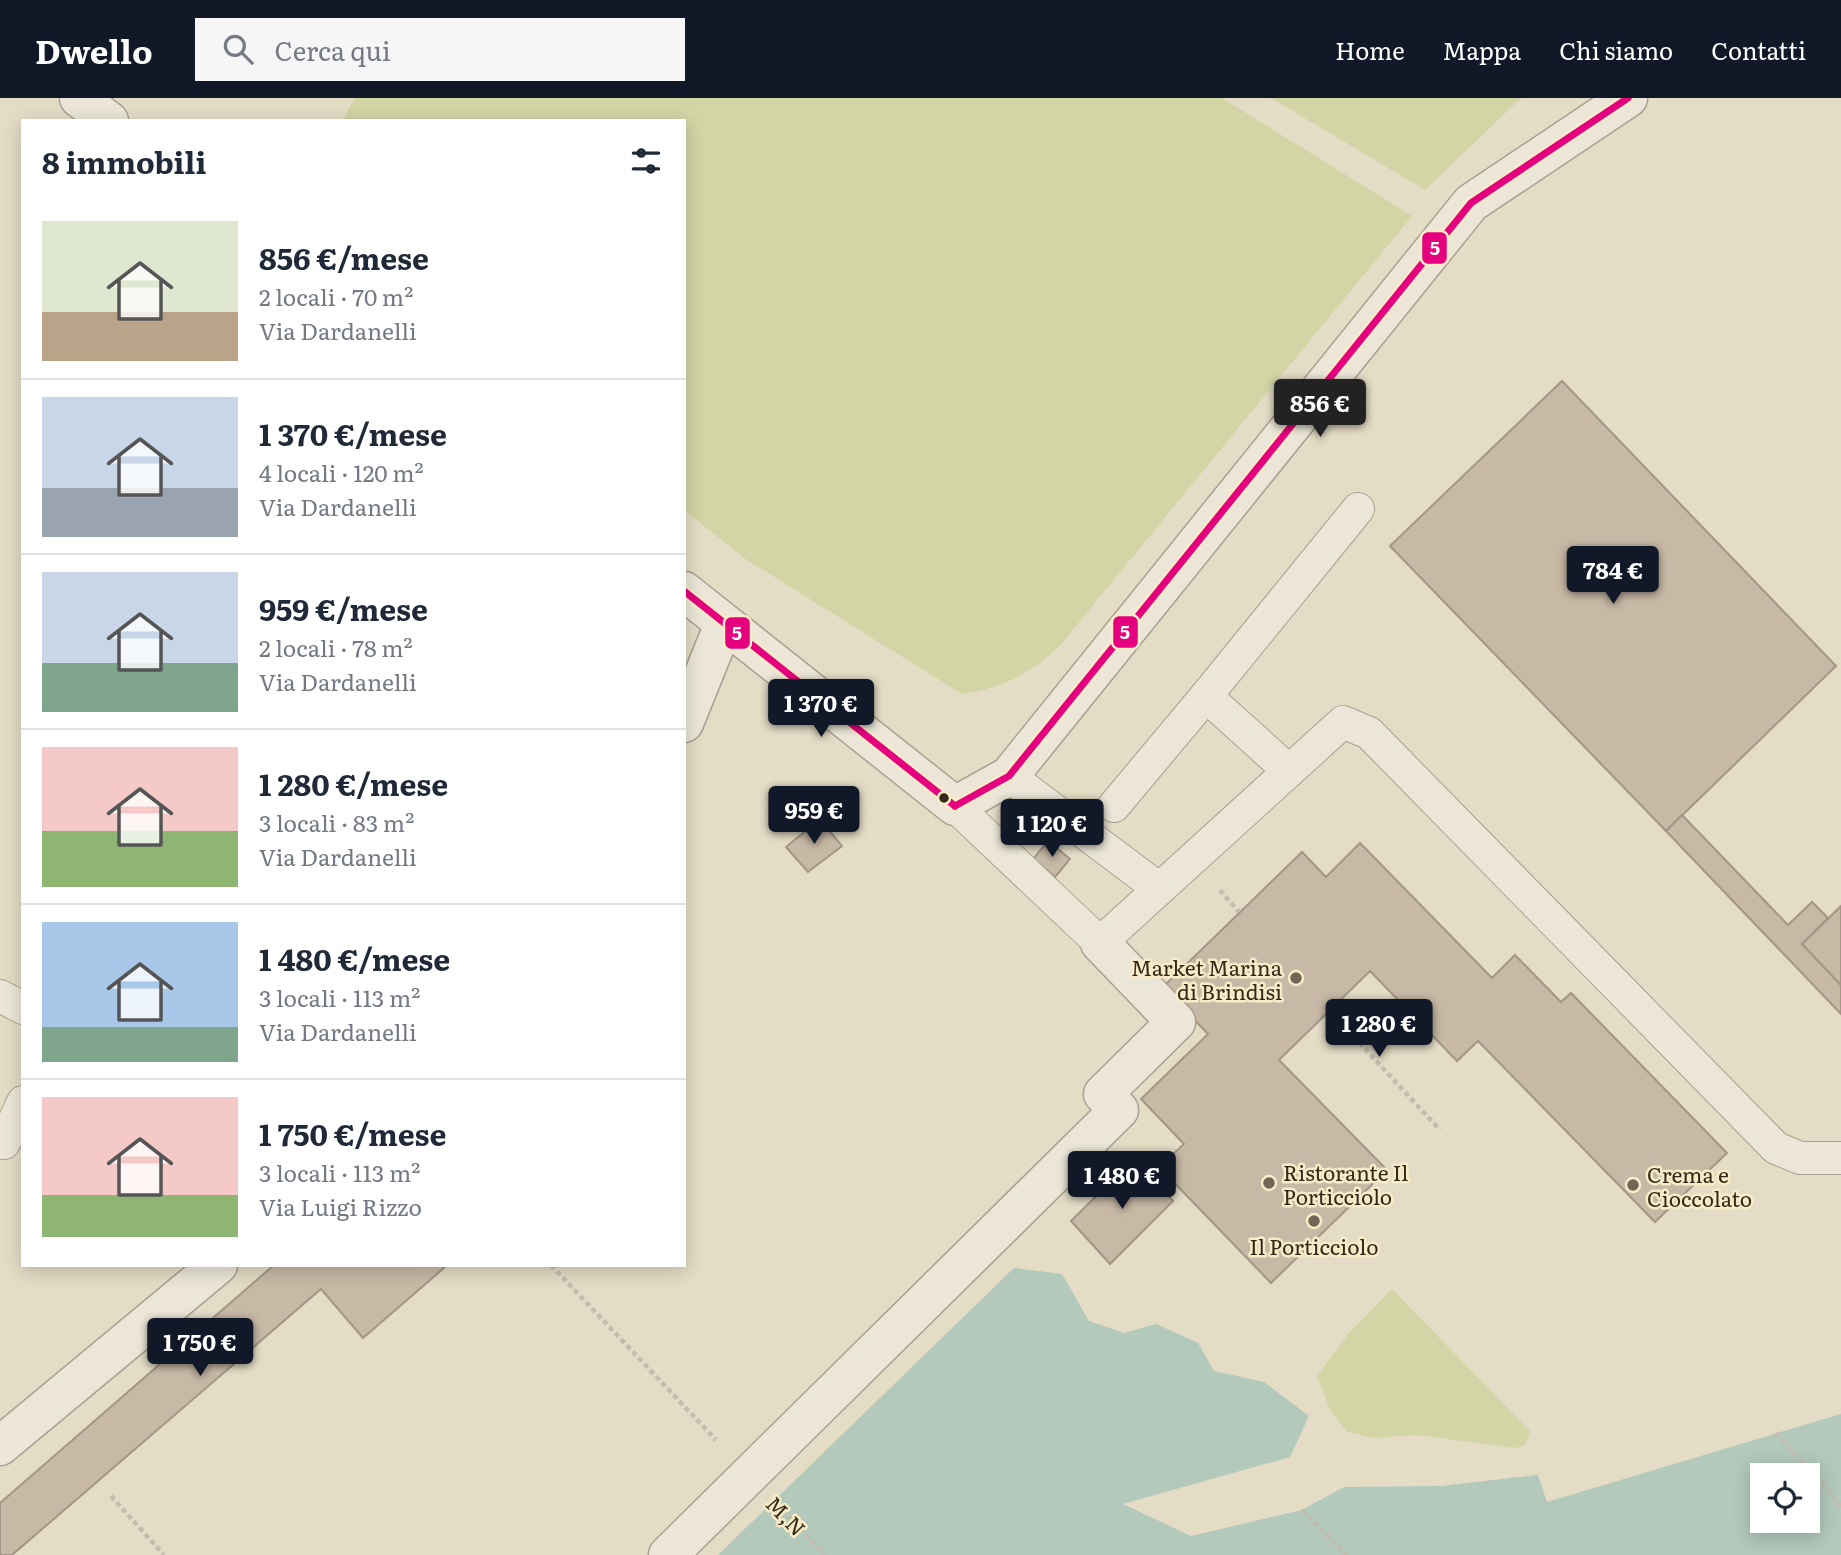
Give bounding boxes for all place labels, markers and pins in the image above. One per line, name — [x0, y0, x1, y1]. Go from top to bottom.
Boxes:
pin: 856 € — [1271, 380, 1369, 439]
pin: 784 € — [1564, 546, 1662, 606]
pin: 1 370 € — [756, 680, 886, 739]
pin: 959 € — [765, 786, 863, 846]
unlabelled marker — [937, 791, 951, 805]
pin: 1 120 € — [987, 800, 1117, 859]
place label: Market Marina di Brindisi — [1131, 951, 1283, 1006]
marker: Market Marina di Brindisi — [1288, 970, 1304, 986]
pin: 1 280 € — [1314, 1000, 1444, 1059]
pin: 1 480 € — [1057, 1152, 1187, 1211]
place label: Ristorante Il Porticciolo — [1283, 1156, 1408, 1211]
place label: Crema e Cioccolato — [1647, 1158, 1752, 1213]
marker: Ristorante Il Porticciolo — [1261, 1175, 1277, 1191]
marker: Crema e Cioccolato — [1625, 1177, 1641, 1193]
marker: Il Porticciolo — [1306, 1213, 1322, 1229]
place label: Il Porticciolo — [1250, 1230, 1378, 1261]
pin: 1 750 € — [135, 1318, 265, 1378]

